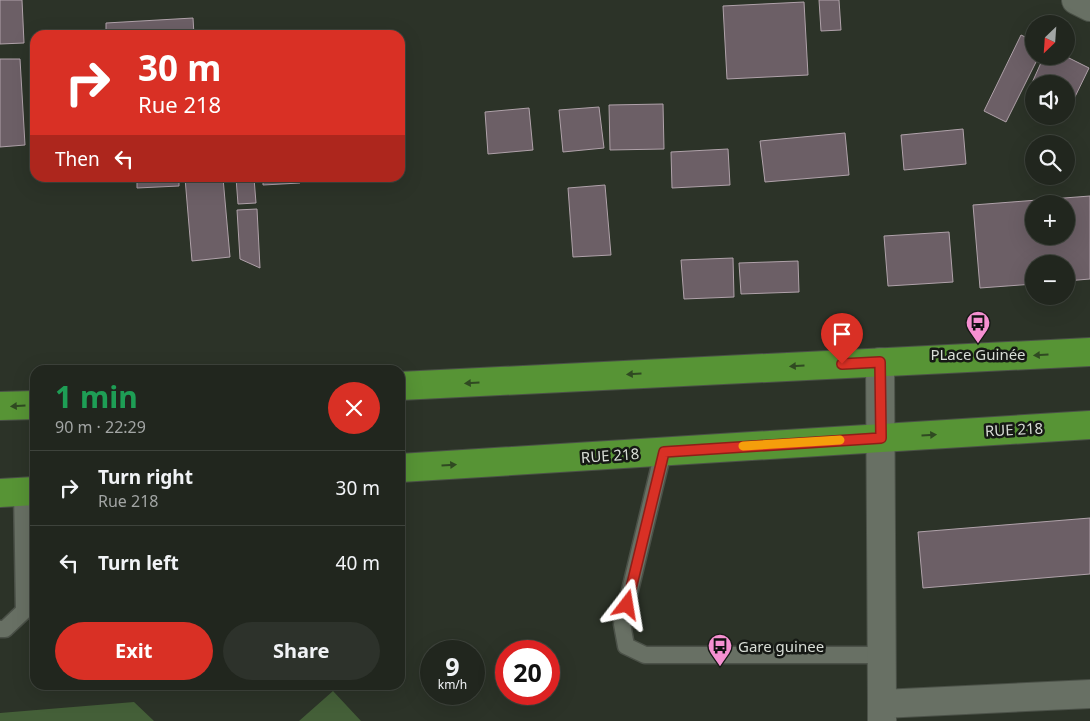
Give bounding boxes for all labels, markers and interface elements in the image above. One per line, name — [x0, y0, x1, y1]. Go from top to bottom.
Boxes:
north arrow — [1025, 15, 1075, 65]
map controls — [1025, 15, 1075, 305]
text: 30 m — [138, 44, 221, 91]
icon: right — [55, 50, 120, 115]
button: sound — [1025, 75, 1075, 125]
text: Rue 218 — [138, 89, 221, 119]
button: search — [1025, 135, 1075, 185]
icon: left — [110, 145, 138, 173]
text: Then — [55, 146, 100, 172]
button: + — [1025, 195, 1075, 245]
button: − — [1025, 255, 1075, 305]
bus stop icon: PLace Guinée — [965, 310, 991, 344]
pin — [821, 313, 863, 364]
icon: arrive — [828, 320, 856, 348]
place label: PLace Guinée — [930, 344, 1026, 364]
one-way arrow — [1033, 351, 1049, 359]
one-way arrow — [788, 363, 804, 371]
one-way arrow — [626, 371, 642, 379]
text: 1 min — [55, 376, 138, 417]
one-way arrow — [464, 379, 480, 387]
button: close — [328, 382, 380, 434]
one-way arrow — [9, 402, 25, 410]
text: 90 m · 22:29 — [55, 416, 146, 438]
street label: RUE 218 — [984, 417, 1044, 441]
one-way arrow — [922, 430, 938, 438]
street label: RUE 218 — [580, 443, 640, 467]
one-way arrow — [441, 461, 457, 469]
text: Turn right — [98, 464, 193, 490]
icon: right — [55, 474, 83, 502]
text: 30 m — [336, 475, 380, 501]
text: Rue 218 — [98, 490, 158, 512]
icon: left — [55, 549, 83, 577]
text: Turn left — [98, 550, 179, 576]
text: 40 m — [336, 550, 380, 576]
position arrow — [600, 578, 652, 630]
button: Exit — [55, 622, 213, 680]
button: Share — [223, 622, 380, 680]
bus stop icon: Gare guinee — [707, 633, 733, 667]
place label: Gare guinee — [738, 636, 824, 656]
speed limit sign: 20 — [495, 640, 560, 705]
text: 9 — [445, 649, 460, 683]
text: km/h — [438, 676, 467, 693]

